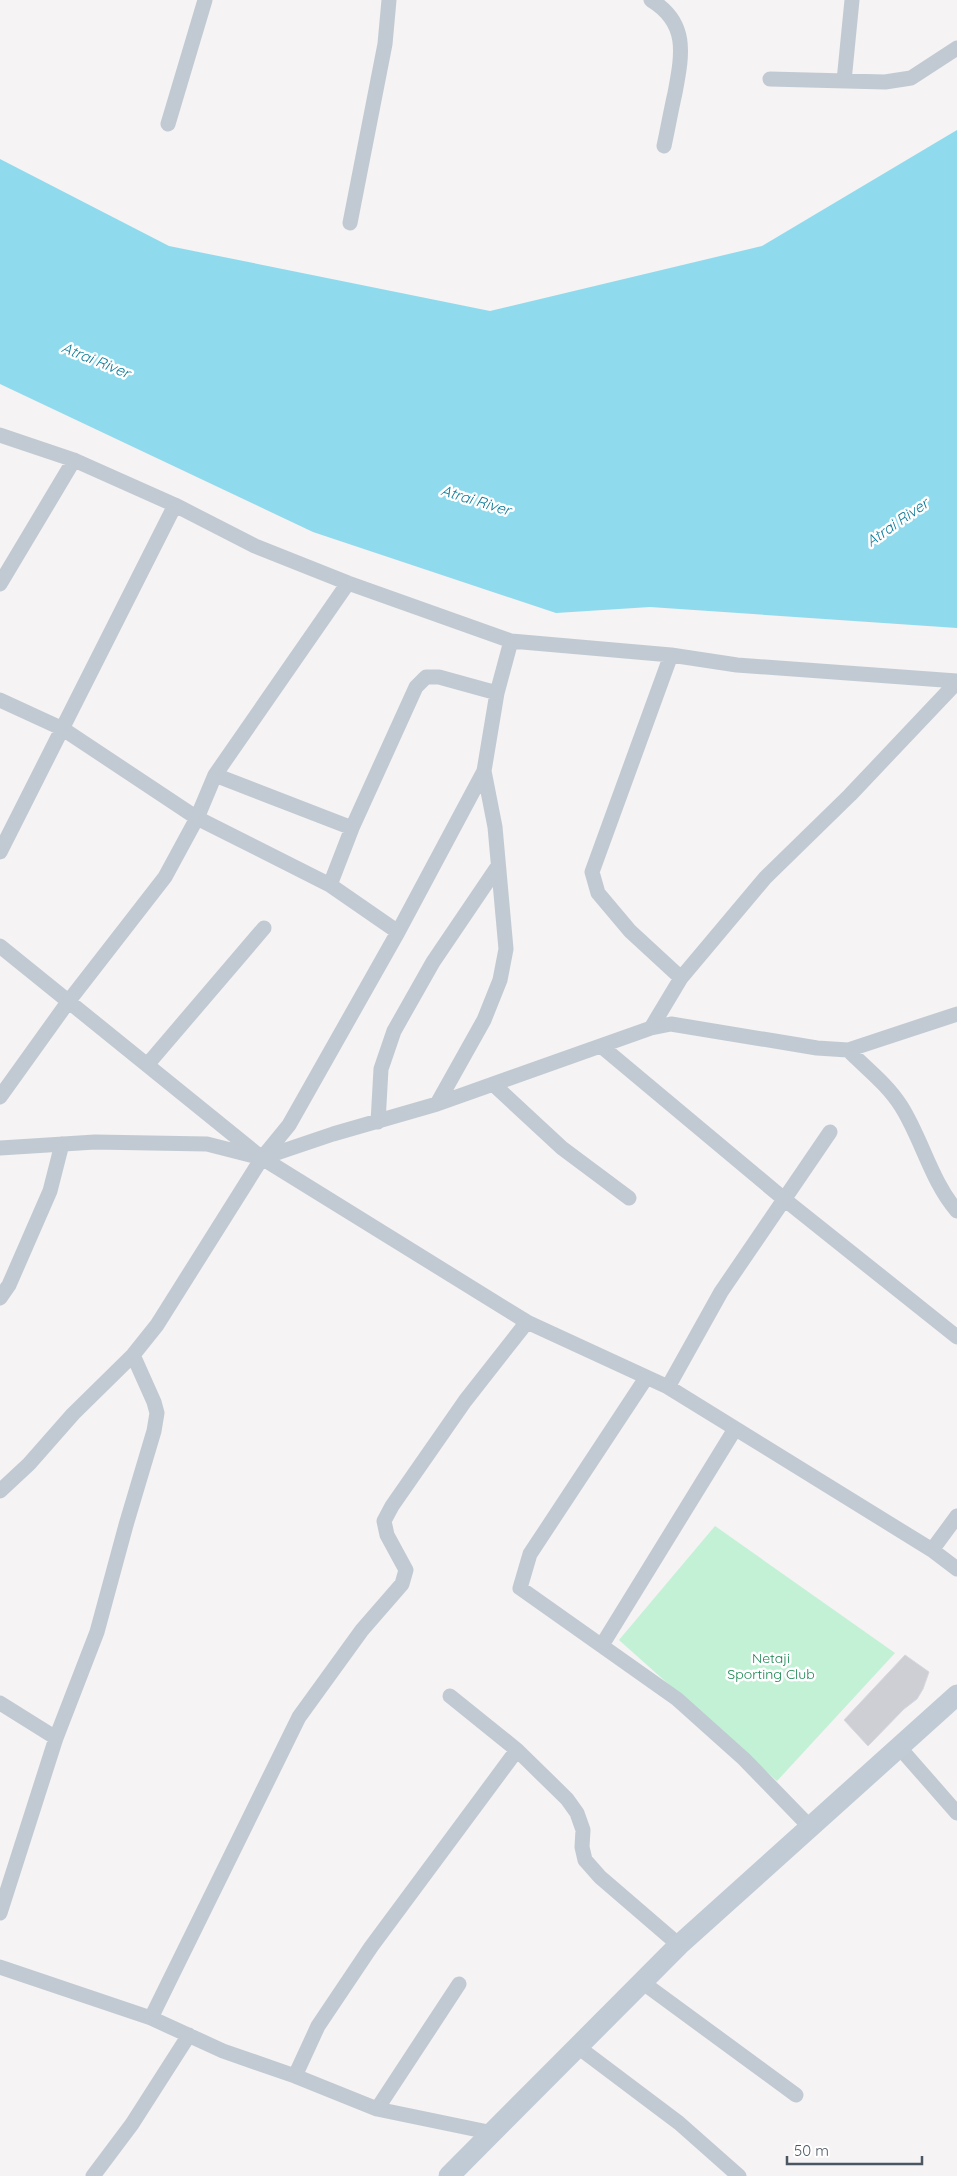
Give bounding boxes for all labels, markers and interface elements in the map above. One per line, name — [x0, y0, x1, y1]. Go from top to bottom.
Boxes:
water label: Atrai River — [59, 338, 135, 383]
water label: Atrai River — [439, 480, 515, 520]
water label: Atrai River — [862, 492, 934, 550]
park label: Netaji Sporting Club — [727, 1649, 815, 1683]
scale bar — [787, 2134, 922, 2166]
text: 50 m — [794, 2141, 829, 2160]

